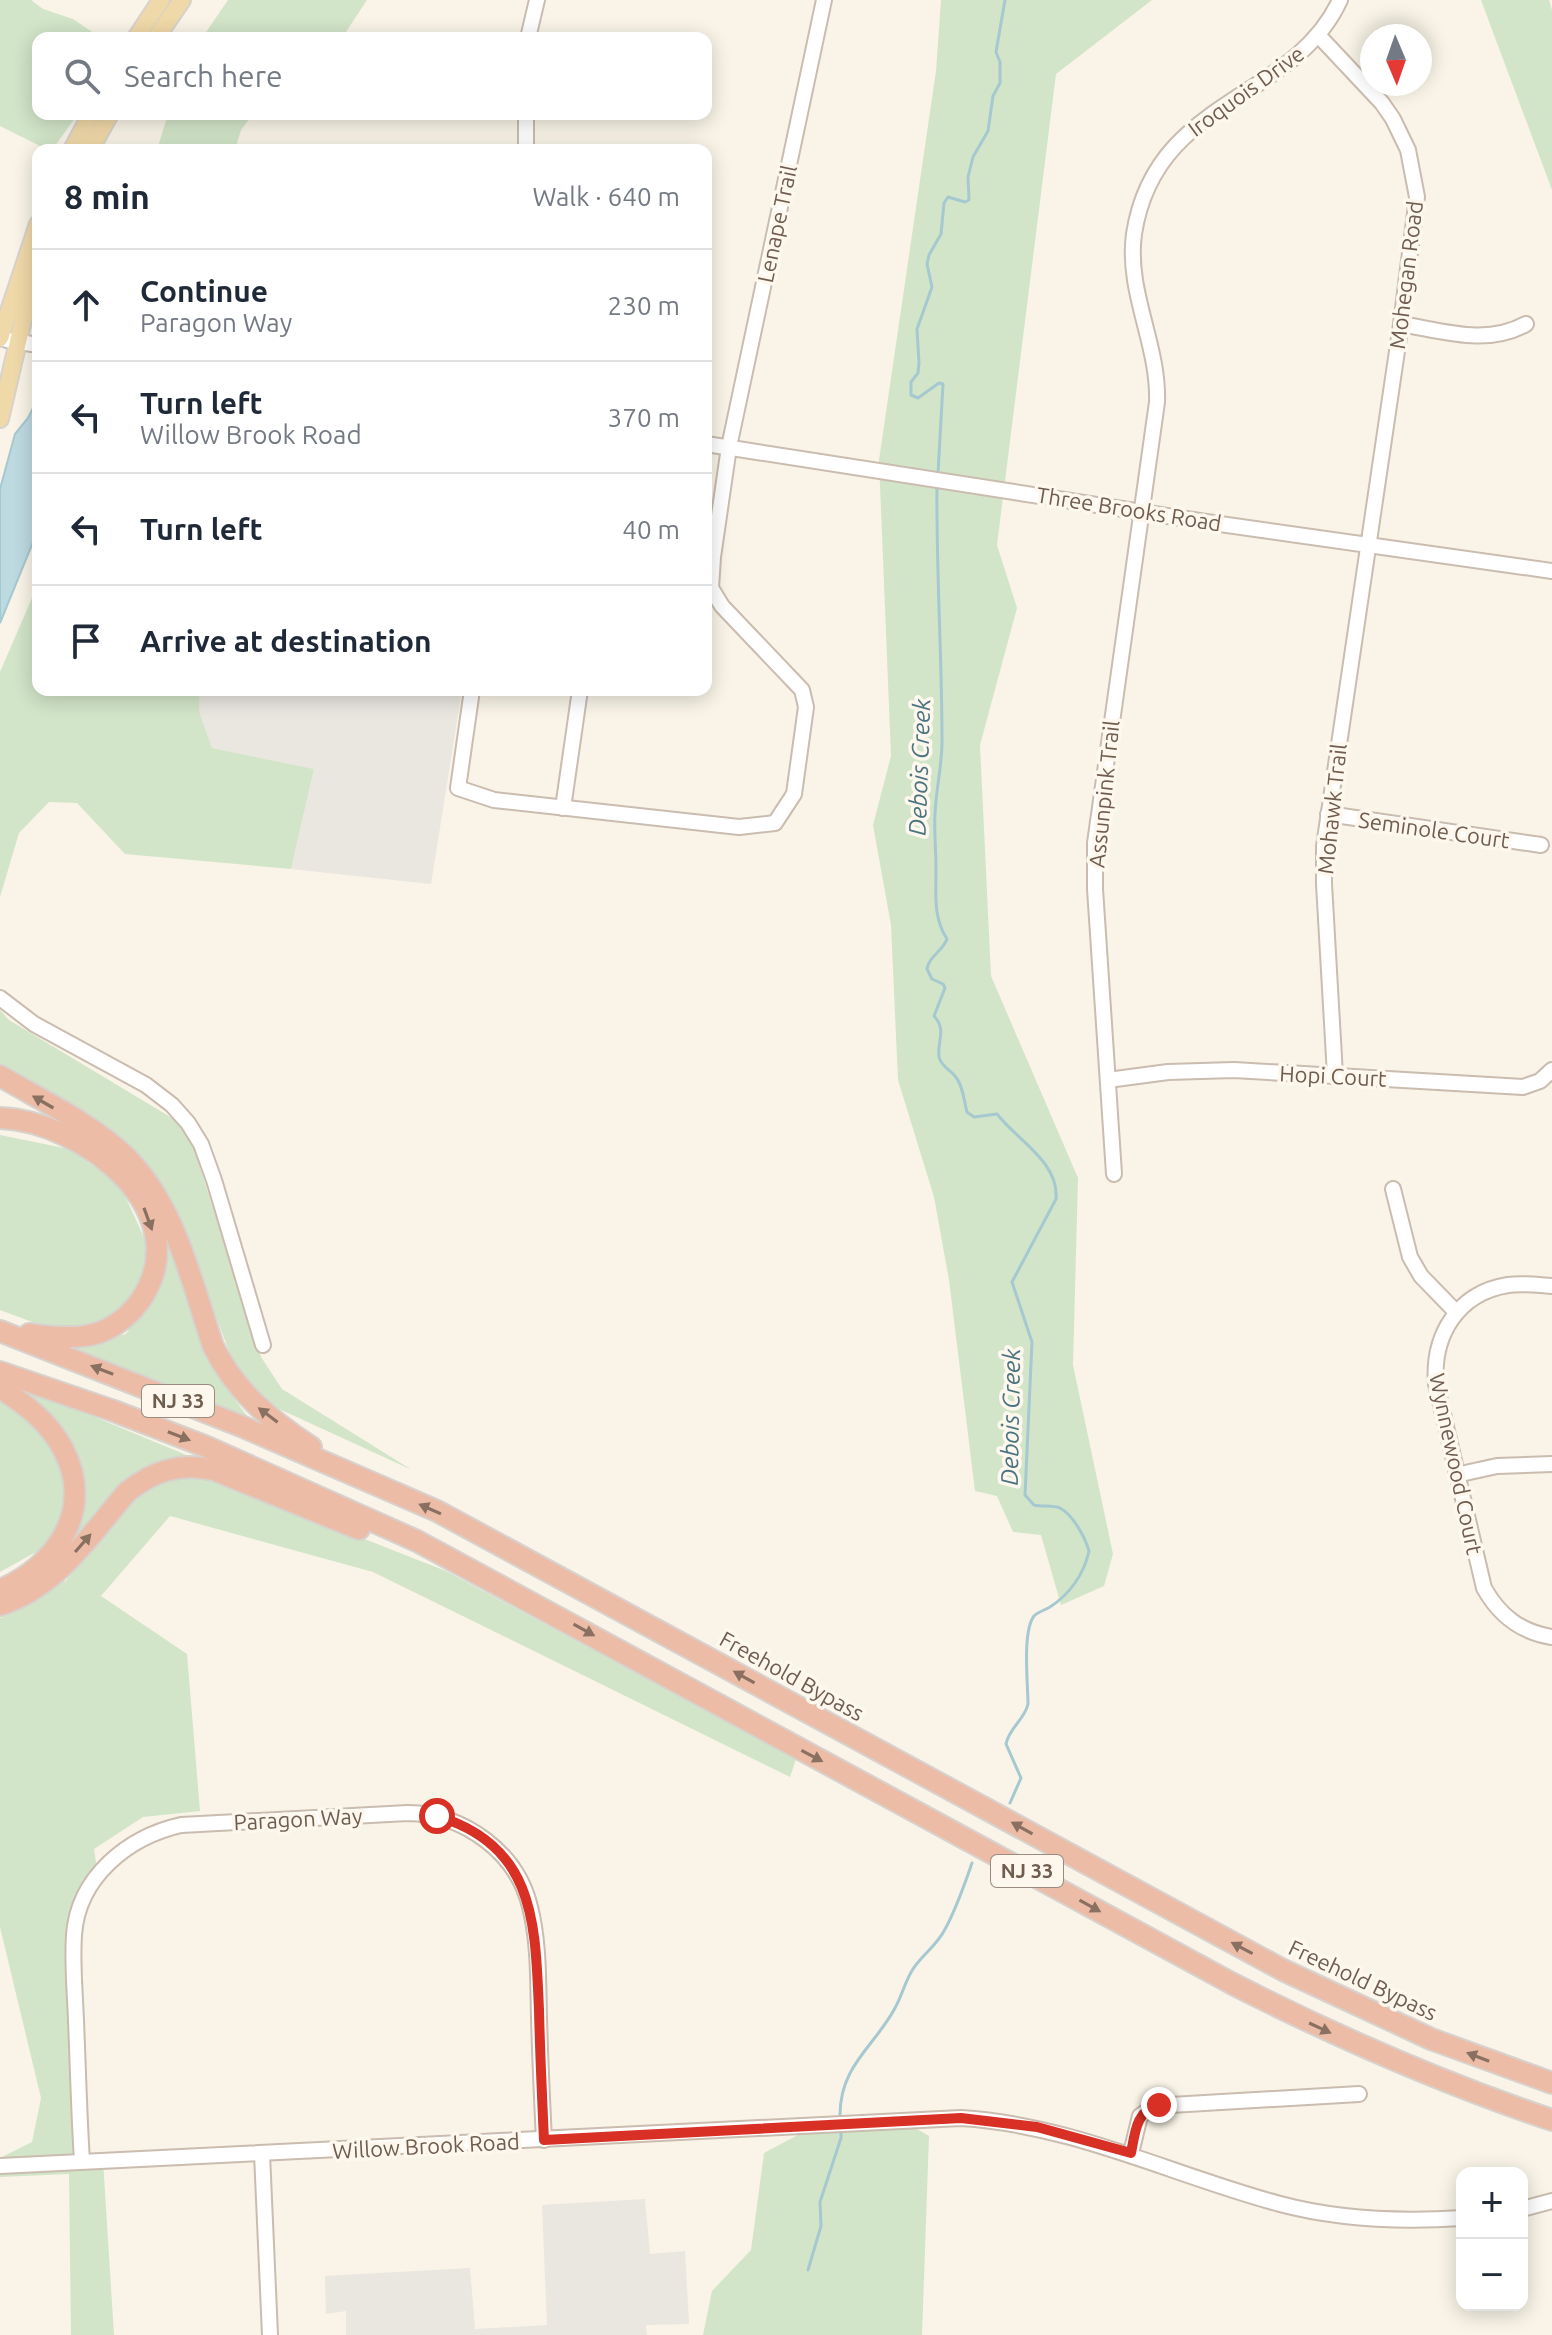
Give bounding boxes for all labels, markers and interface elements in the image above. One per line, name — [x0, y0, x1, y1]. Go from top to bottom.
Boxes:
north arrow — [1360, 24, 1432, 96]
search box — [32, 32, 712, 120]
street label: Iroquois Drive — [1183, 40, 1308, 141]
icon: search — [60, 54, 104, 98]
text: Search here — [124, 59, 283, 93]
street label: Lenape Trail — [752, 163, 801, 285]
text: 8 min — [64, 177, 150, 215]
text: Walk · 640 m — [532, 182, 680, 211]
street label: Mohegan Road — [1384, 199, 1427, 350]
text: Continue — [140, 274, 268, 308]
icon: ahead — [64, 283, 108, 327]
text: 230 m — [608, 291, 680, 320]
text: Paragon Way — [140, 308, 292, 337]
text: Turn left — [140, 386, 262, 420]
icon: left — [64, 395, 108, 439]
text: 370 m — [608, 403, 680, 432]
text: Willow Brook Road — [140, 420, 362, 449]
street label: Three Brooks Road — [1035, 482, 1223, 535]
icon: left — [64, 507, 108, 551]
text: Turn left — [140, 512, 262, 546]
text: 40 m — [622, 515, 680, 544]
icon: arrive — [64, 619, 108, 663]
text: Arrive at destination — [140, 624, 432, 658]
water label: Debois Creek — [904, 697, 935, 836]
street label: Assunpink Trail — [1083, 719, 1124, 869]
street label: Mohawk Trail — [1312, 742, 1351, 876]
street label: Seminole Court — [1357, 807, 1512, 853]
street label: Hopi Court — [1279, 1060, 1388, 1091]
one-way arrow — [32, 1095, 54, 1109]
one-way arrow — [142, 1207, 155, 1231]
water label: Debois Creek — [996, 1347, 1025, 1486]
one-way arrow — [90, 1363, 114, 1376]
street label: Wynnewood Court — [1425, 1371, 1488, 1557]
road number: NJ 33 — [142, 1385, 214, 1417]
one-way arrow — [258, 1408, 278, 1424]
one-way arrow — [167, 1430, 191, 1443]
one-way arrow — [418, 1502, 441, 1515]
one-way arrow — [74, 1533, 91, 1553]
one-way arrow — [573, 1624, 596, 1637]
street label: Freehold Bypass — [716, 1626, 869, 1725]
one-way arrow — [733, 1670, 755, 1684]
one-way arrow — [801, 1748, 823, 1762]
route start — [419, 1798, 455, 1834]
street label: Paragon Way — [233, 1803, 363, 1834]
one-way arrow — [1010, 1822, 1033, 1835]
road number: NJ 33 — [991, 1855, 1063, 1887]
one-way arrow — [1079, 1899, 1102, 1912]
street label: Freehold Bypass — [1285, 1934, 1441, 2025]
one-way arrow — [1231, 1942, 1254, 1955]
one-way arrow — [1308, 2021, 1332, 2035]
one-way arrow — [1466, 2050, 1490, 2063]
route end — [1141, 2087, 1177, 2123]
street label: Willow Brook Road — [332, 2128, 520, 2163]
map controls — [1456, 2167, 1528, 2311]
button: + — [1456, 2167, 1528, 2239]
button: − — [1456, 2239, 1528, 2311]

